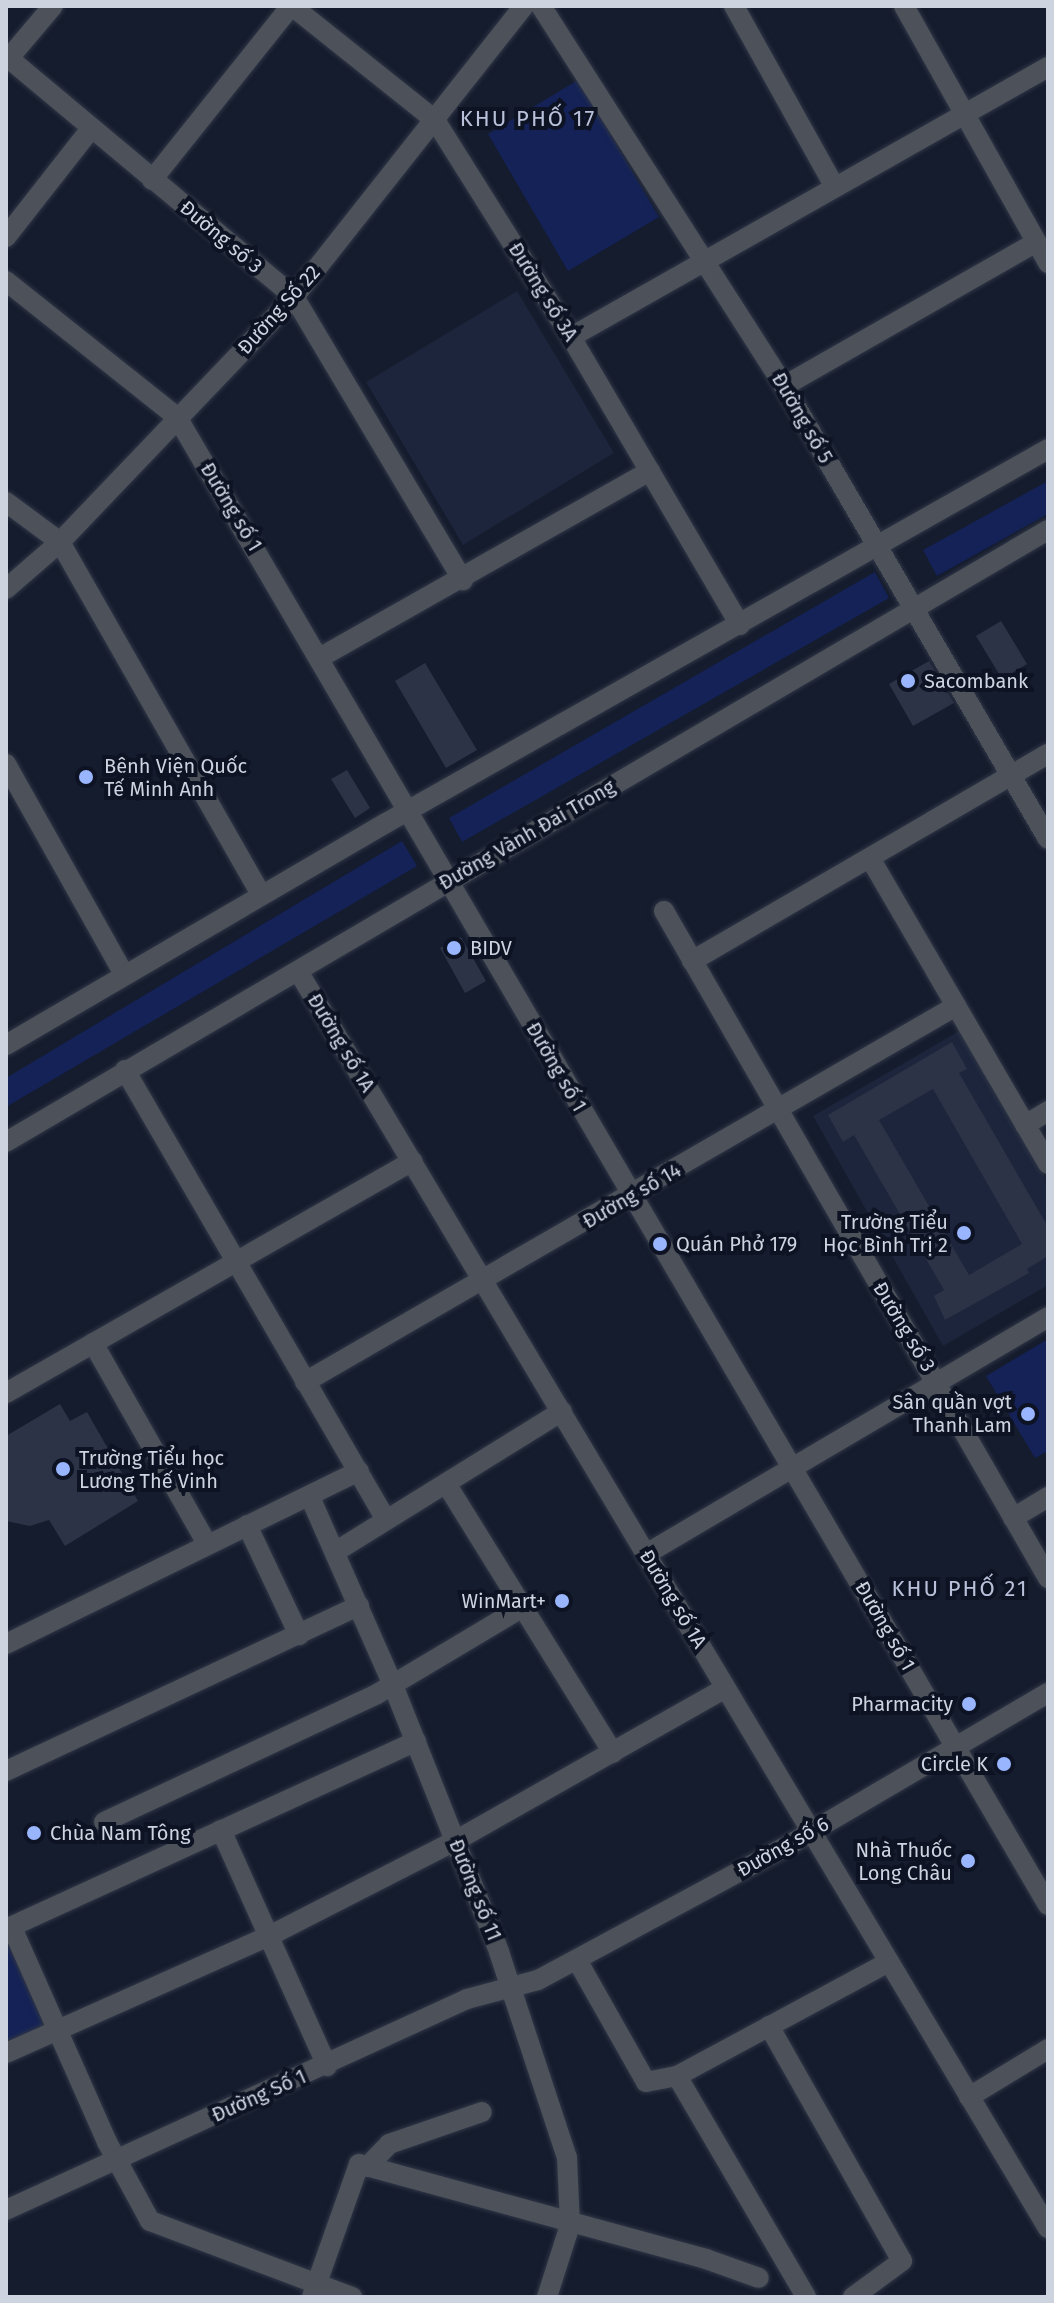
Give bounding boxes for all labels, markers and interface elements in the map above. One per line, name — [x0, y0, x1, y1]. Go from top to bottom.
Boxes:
district label: KHU PHỐ 17 — [460, 106, 596, 132]
street label: Đường số 3 — [175, 196, 267, 278]
street label: Đường số 3A — [503, 238, 583, 346]
street label: Đường Số 22 — [233, 260, 325, 360]
street label: Đường số 5 — [767, 369, 837, 467]
street label: Đường số 1 — [195, 458, 267, 556]
place label: Sacombank — [924, 669, 1028, 693]
marker: Sacombank — [899, 672, 917, 690]
place label: Bệnh Viện Quốc Tế Minh Anh — [104, 754, 247, 801]
marker: Bệnh Viện Quốc Tế Minh Anh — [75, 766, 97, 788]
street label: Đường Vành Đai Trong — [435, 775, 619, 895]
place label: BIDV — [470, 936, 512, 960]
marker: BIDV — [445, 939, 463, 957]
street label: Đường số 1A — [302, 989, 380, 1097]
street label: Đường số 1 — [521, 1018, 591, 1116]
street label: Đường số 14 — [579, 1158, 685, 1234]
place label: Trường Tiểu Học Bình Trị 2 — [823, 1210, 948, 1257]
marker: Trường Tiểu Học Bình Trị 2 — [955, 1224, 973, 1242]
place label: Quán Phở 179 — [676, 1232, 797, 1256]
marker: Quán Phở 179 — [651, 1235, 669, 1253]
street label: Đường số 3 — [868, 1278, 940, 1376]
place label: Sân quần vợt Thanh Lam — [892, 1390, 1012, 1437]
marker: Sân quần vợt Thanh Lam — [1019, 1405, 1037, 1423]
place label: Trường Tiểu học Lương Thế Vinh — [79, 1446, 224, 1493]
marker: Trường Tiểu học Lương Thế Vinh — [54, 1460, 72, 1478]
street label: Đường số 1A — [634, 1545, 712, 1653]
district label: KHU PHỐ 21 — [892, 1576, 1028, 1602]
street label: Đường số 1 — [850, 1577, 920, 1675]
place label: WinMart+ — [462, 1589, 546, 1613]
marker: WinMart+ — [553, 1592, 571, 1610]
place label: Pharmacity — [851, 1692, 953, 1716]
marker: Pharmacity — [960, 1695, 978, 1713]
place label: Circle K — [921, 1752, 988, 1776]
marker: Circle K — [995, 1755, 1013, 1773]
street label: Đường số 6 — [733, 1812, 833, 1882]
place label: Chùa Nam Tông — [50, 1821, 191, 1845]
marker: Chùa Nam Tông — [25, 1824, 43, 1842]
street label: Đường số 11 — [444, 1836, 506, 1944]
place label: Nhà Thuốc Long Châu — [856, 1838, 952, 1885]
marker: Nhà Thuốc Long Châu — [959, 1852, 977, 1870]
street label: Đường Số 1 — [208, 2065, 310, 2127]

